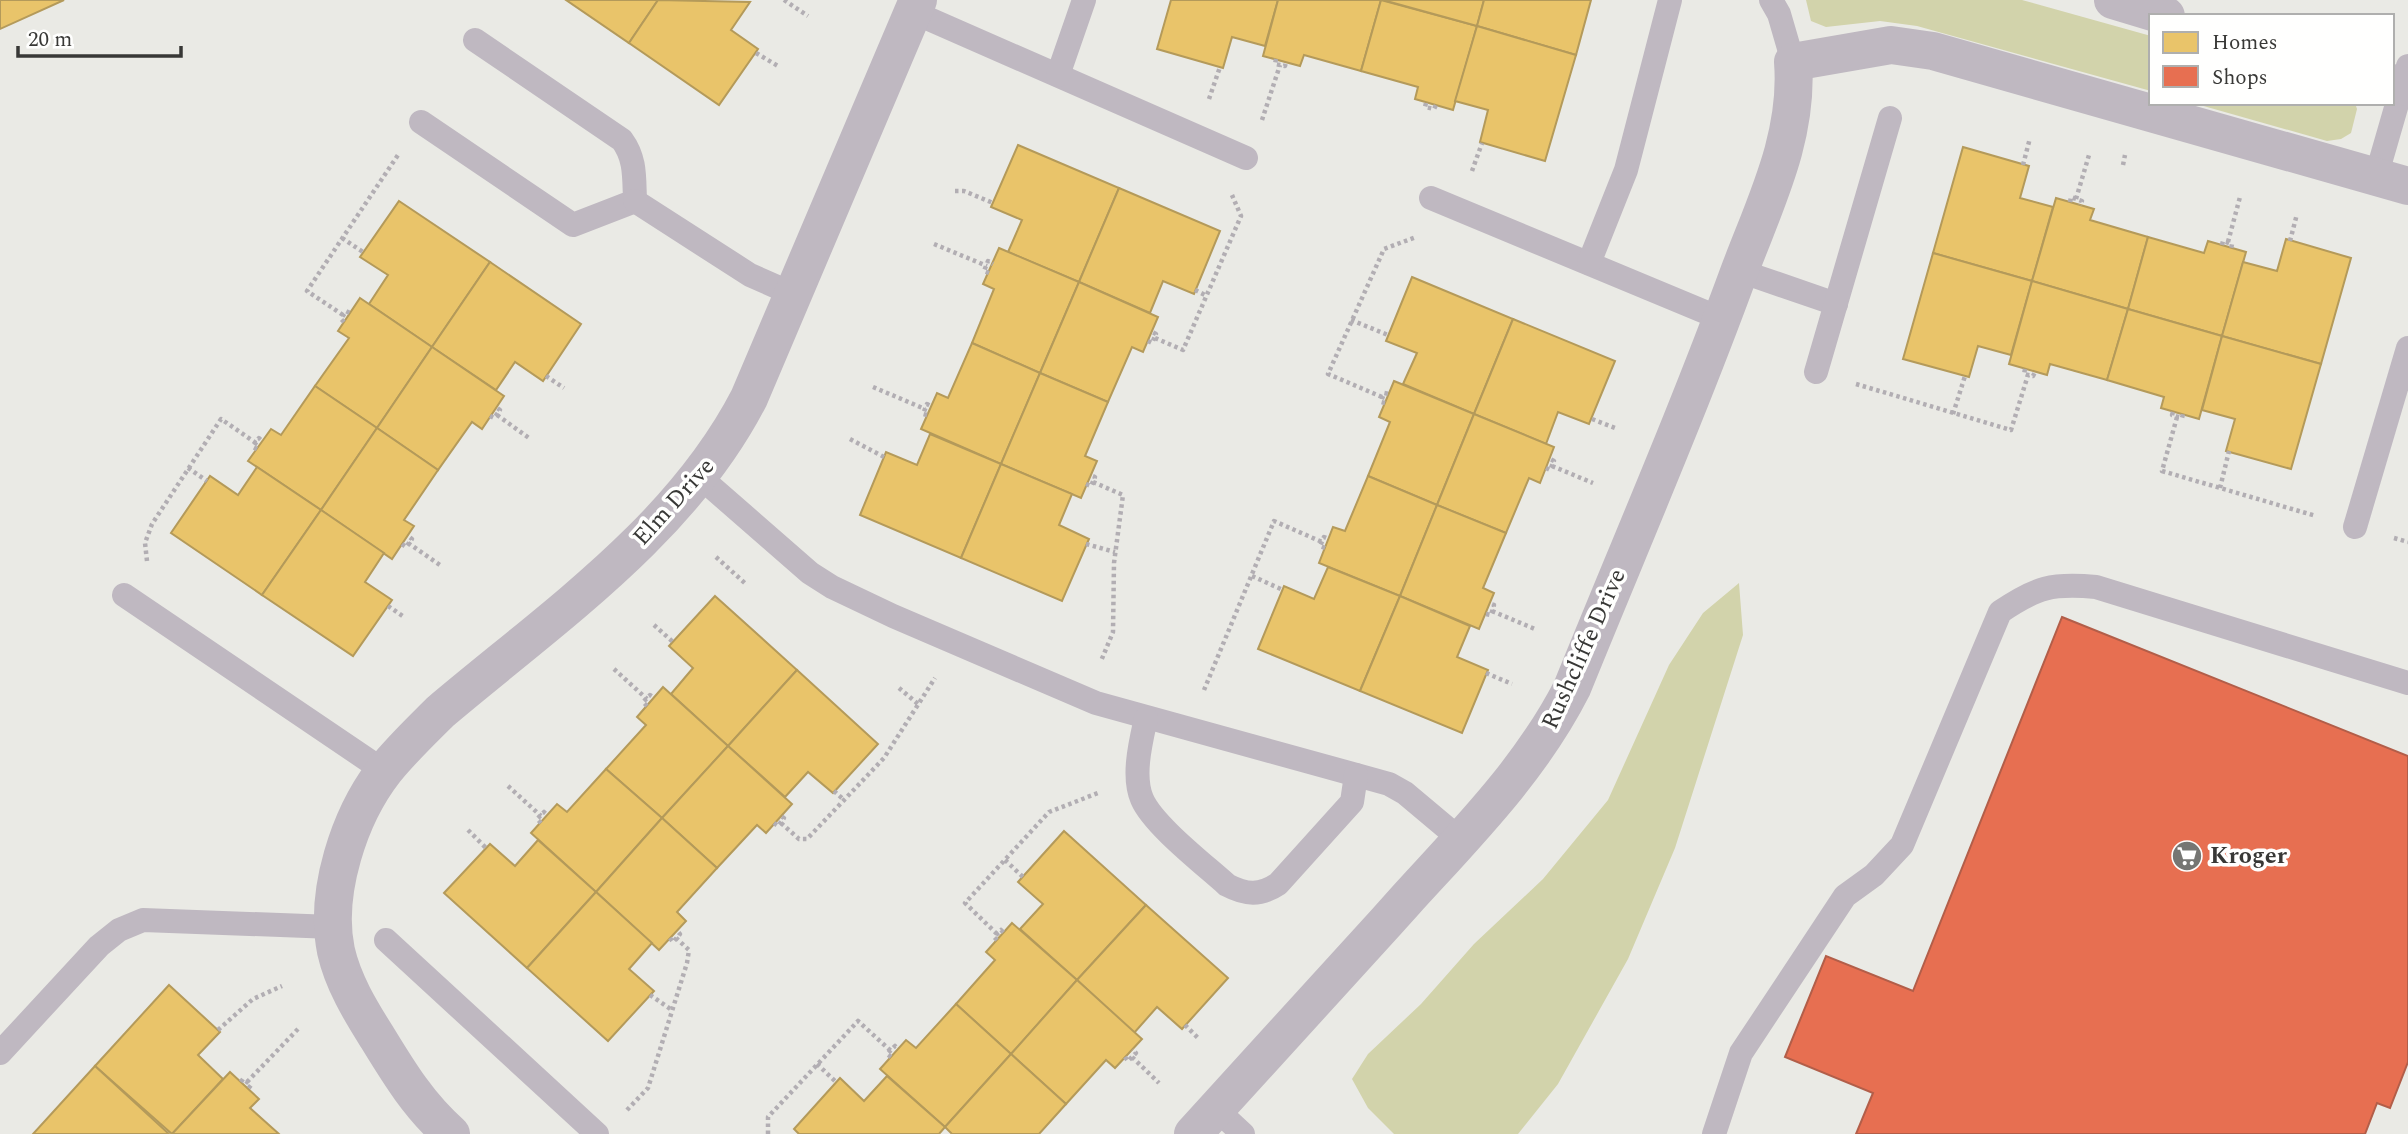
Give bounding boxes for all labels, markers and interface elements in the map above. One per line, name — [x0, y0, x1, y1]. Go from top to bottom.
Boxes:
scale bar — [18, 14, 180, 58]
legend — [2149, 14, 2394, 105]
text: 20 m — [28, 24, 72, 56]
text: Homes — [2212, 27, 2278, 59]
text: Shops — [2212, 62, 2268, 94]
street label: Elm Drive — [624, 450, 724, 554]
street label: Rushcliffe Drive — [1532, 563, 1636, 735]
place label: Kroger — [2210, 838, 2288, 874]
supermarket icon: Kroger — [2170, 839, 2204, 873]

